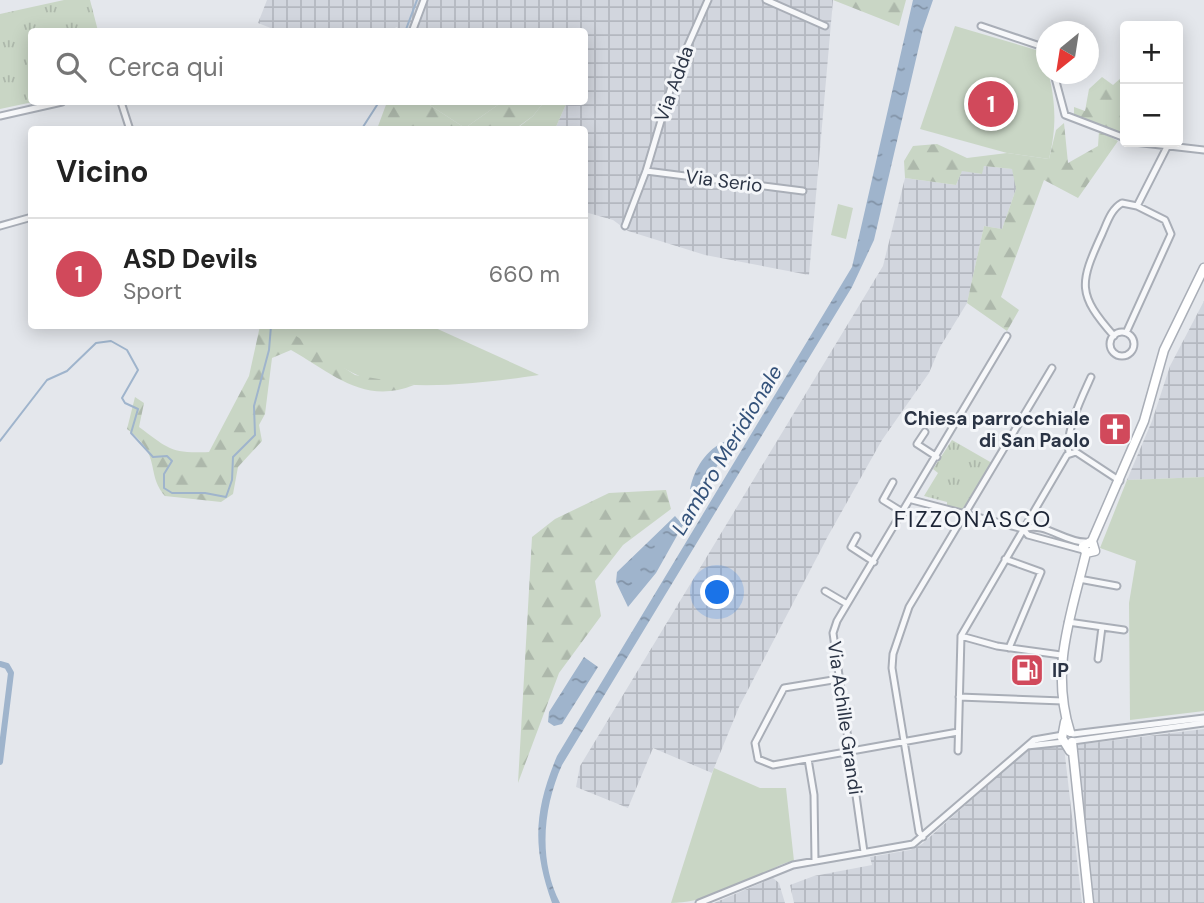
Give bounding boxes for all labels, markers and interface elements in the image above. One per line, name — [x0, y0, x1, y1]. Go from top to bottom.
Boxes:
north arrow — [1036, 21, 1099, 84]
map controls — [1120, 21, 1183, 147]
button: + — [1120, 21, 1183, 84]
search box — [28, 28, 588, 105]
street label: Via Adda — [649, 43, 699, 125]
icon: search — [52, 48, 90, 86]
text: Cerca qui — [108, 50, 224, 84]
pin: 1 — [968, 78, 1014, 130]
button: − — [1120, 84, 1183, 147]
text: Vicino — [56, 152, 149, 191]
street label: Via Serio — [684, 164, 764, 198]
text: ASD Devils — [123, 242, 258, 276]
text: 1 — [75, 259, 83, 289]
text: 660 m — [489, 259, 560, 289]
text: Sport — [123, 276, 182, 306]
water label: Lambro Meridionale — [665, 360, 789, 540]
place label: Chiesa parrocchiale di San Paolo — [904, 406, 1090, 453]
church icon: Chiesa parrocchiale di San Paolo — [1096, 410, 1134, 448]
district label: FIZZONASCO — [894, 504, 1052, 534]
your location — [700, 575, 734, 609]
street label: Via Achille Grandi — [822, 640, 868, 796]
fuel station icon: IP — [1008, 651, 1046, 689]
place label: IP — [1052, 658, 1069, 683]

